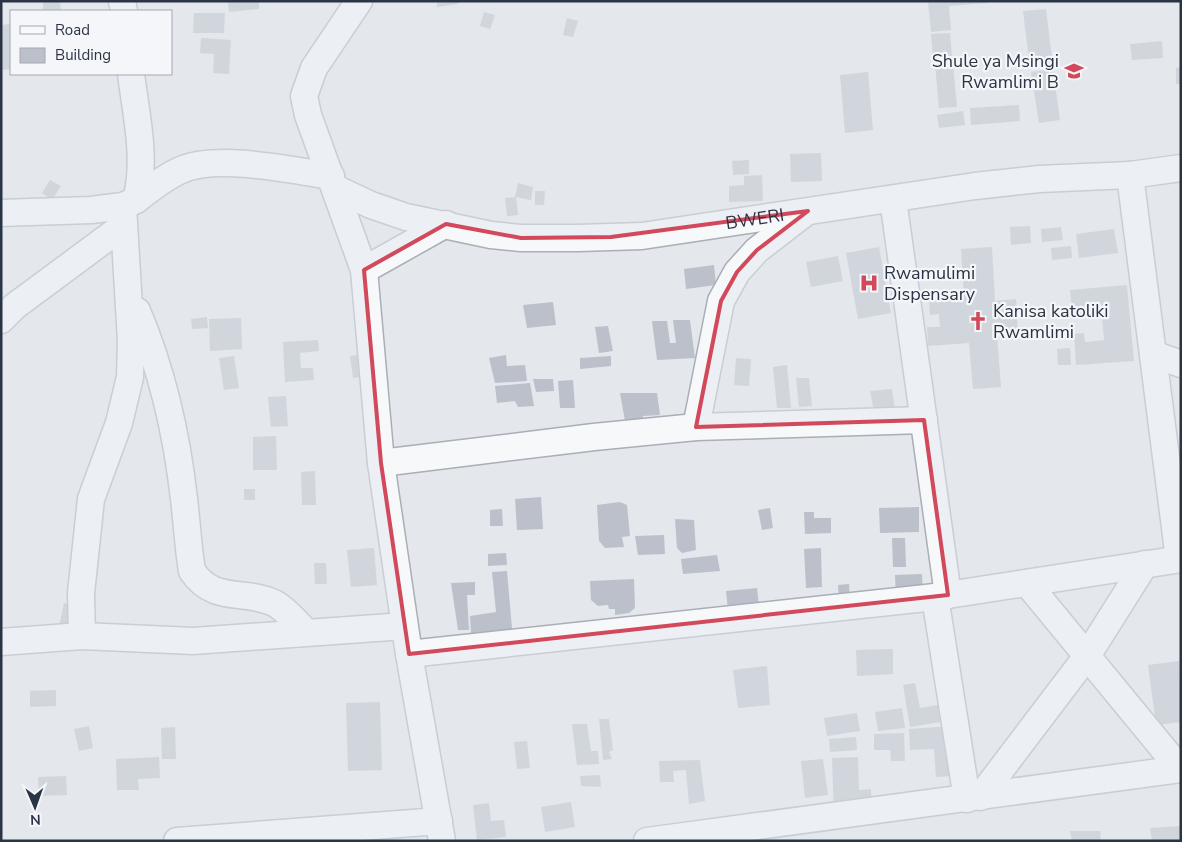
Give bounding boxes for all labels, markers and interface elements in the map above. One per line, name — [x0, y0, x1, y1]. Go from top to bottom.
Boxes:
legend — [10, 10, 172, 75]
text: Road — [55, 20, 90, 40]
text: Building — [55, 45, 111, 65]
place label: Shule ya Msingi Rwamlimi B — [932, 49, 1059, 94]
school or university icon: Shule ya Msingi Rwamlimi B — [1063, 60, 1085, 82]
street label: BWERI — [724, 203, 786, 235]
place label: Rwamulimi Dispensary — [884, 261, 976, 306]
hospital icon: Rwamulimi Dispensary — [858, 272, 880, 294]
place label: Kanisa katoliki Rwamlimi — [993, 299, 1108, 344]
church icon: Kanisa katoliki Rwamlimi — [967, 310, 989, 332]
north arrow — [10, 782, 60, 832]
text: N — [30, 810, 41, 829]

